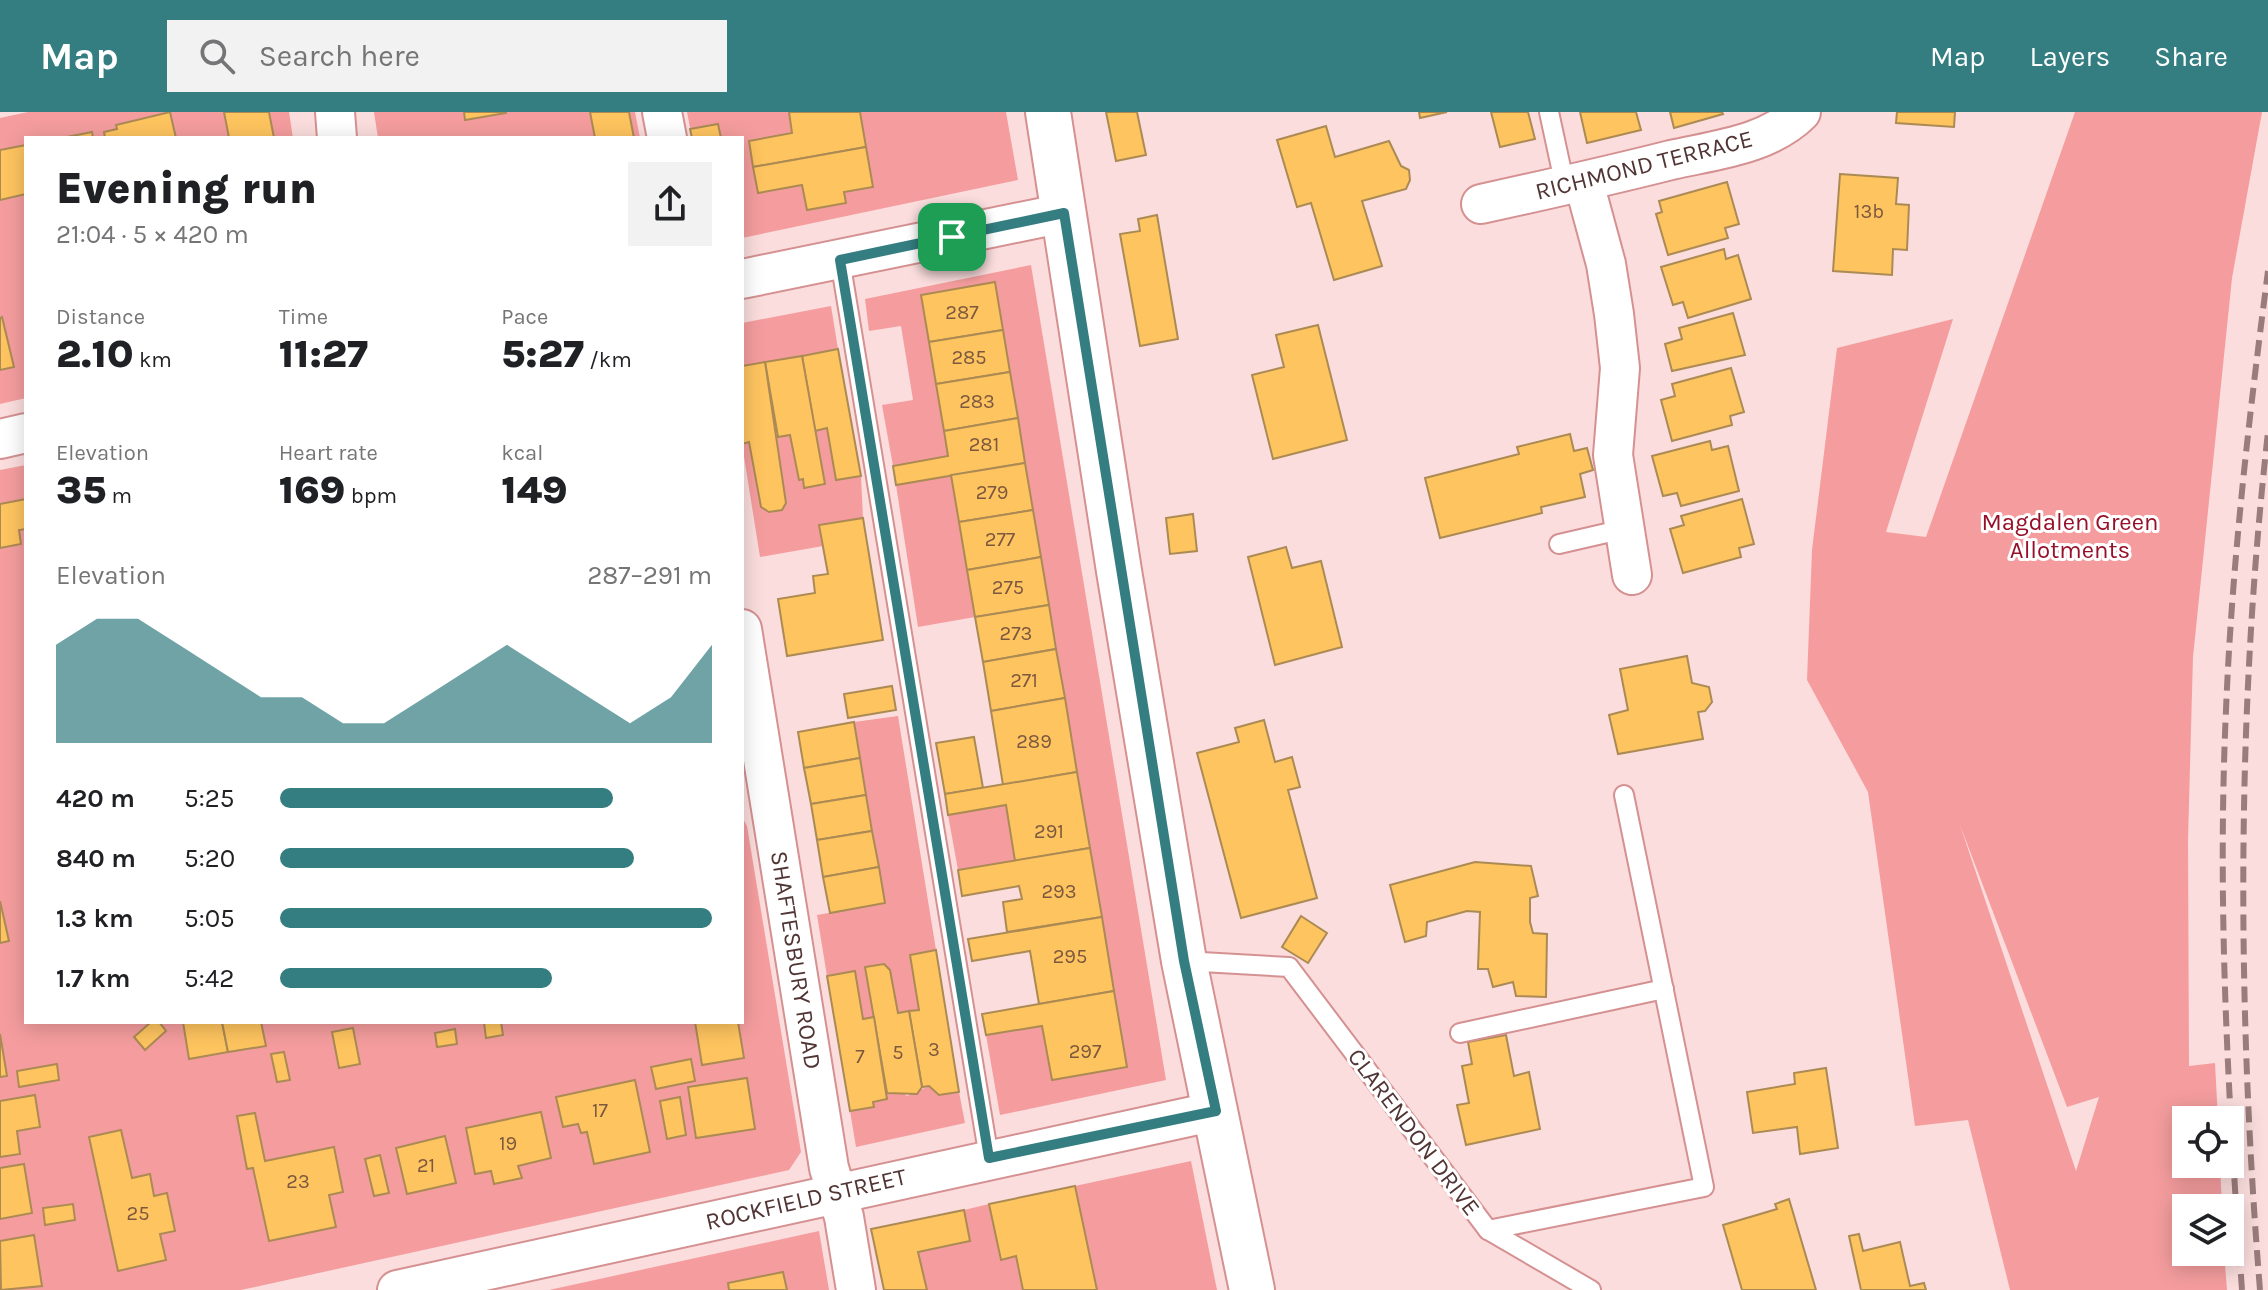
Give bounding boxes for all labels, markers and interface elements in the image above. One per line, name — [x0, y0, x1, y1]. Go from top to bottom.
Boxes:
search box — [167, 20, 727, 92]
text: Map — [40, 34, 119, 79]
icon: search — [195, 34, 239, 78]
text: Search here — [259, 38, 420, 74]
text: Map — [1930, 40, 1985, 73]
text: Layers — [2029, 40, 2110, 73]
text: Share — [2154, 40, 2228, 73]
street label: RICHMOND TERRACE — [1533, 124, 1755, 206]
button: share — [628, 162, 712, 246]
text: Evening run — [56, 163, 317, 214]
house number: 13b — [1854, 200, 1884, 223]
pin — [918, 203, 986, 271]
icon: arrive — [930, 215, 974, 259]
text: 21:04 · 5 × 420 m — [56, 219, 249, 250]
house number: 287 — [945, 301, 979, 324]
text: Distance — [56, 304, 145, 330]
text: Time — [279, 304, 328, 330]
text: Pace — [501, 304, 548, 330]
text: 2.10 — [56, 330, 134, 377]
text: 11:27 — [279, 330, 368, 377]
text: 5:27 — [501, 330, 584, 377]
house number: 285 — [951, 346, 987, 369]
text: km — [134, 347, 172, 373]
text: /km — [584, 347, 632, 373]
house number: 283 — [959, 390, 995, 413]
house number: 281 — [969, 433, 999, 456]
text: Elevation — [56, 440, 149, 466]
text: Heart rate — [279, 440, 378, 466]
text: kcal — [501, 440, 543, 466]
text: 35 — [56, 466, 106, 513]
text: 169 — [279, 466, 345, 513]
text: 149 — [501, 466, 568, 513]
house number: 279 — [976, 481, 1008, 504]
text: m — [106, 483, 132, 509]
text: bpm — [345, 483, 397, 509]
park label: Magdalen Green Allotments — [1981, 508, 2159, 564]
house number: 277 — [985, 528, 1016, 551]
text: Elevation — [56, 560, 166, 591]
text: 287–291 m — [587, 560, 712, 591]
house number: 275 — [992, 576, 1024, 599]
house number: 273 — [1000, 622, 1032, 645]
house number: 271 — [1010, 669, 1038, 692]
house number: 289 — [1016, 730, 1052, 753]
text: 420 m — [56, 783, 135, 814]
text: 5:25 — [184, 783, 234, 814]
house number: 291 — [1034, 820, 1064, 843]
text: 840 m — [56, 843, 136, 874]
text: 5:20 — [184, 843, 235, 874]
street label: SHAFTESBURY ROAD — [765, 849, 827, 1071]
house number: 293 — [1042, 880, 1077, 903]
text: 1.3 km — [56, 903, 134, 934]
text: 5:05 — [184, 903, 235, 934]
house number: 295 — [1053, 945, 1087, 968]
text: 1.7 km — [56, 963, 130, 994]
text: 5:42 — [184, 963, 234, 994]
house number: 3 — [928, 1038, 940, 1061]
house number: 297 — [1069, 1040, 1102, 1063]
house number: 5 — [892, 1041, 904, 1064]
street label: CLARENDON DRIVE — [1342, 1043, 1486, 1221]
house number: 7 — [855, 1045, 865, 1068]
house number: 17 — [592, 1099, 609, 1122]
map controls — [2172, 1106, 2244, 1266]
button: locate — [2172, 1106, 2244, 1178]
house number: 19 — [499, 1132, 517, 1155]
house number: 21 — [417, 1154, 435, 1177]
street label: ROCKFIELD STREET — [703, 1162, 909, 1236]
house number: 23 — [286, 1170, 310, 1193]
button: layers — [2172, 1194, 2244, 1266]
house number: 25 — [127, 1202, 149, 1225]

